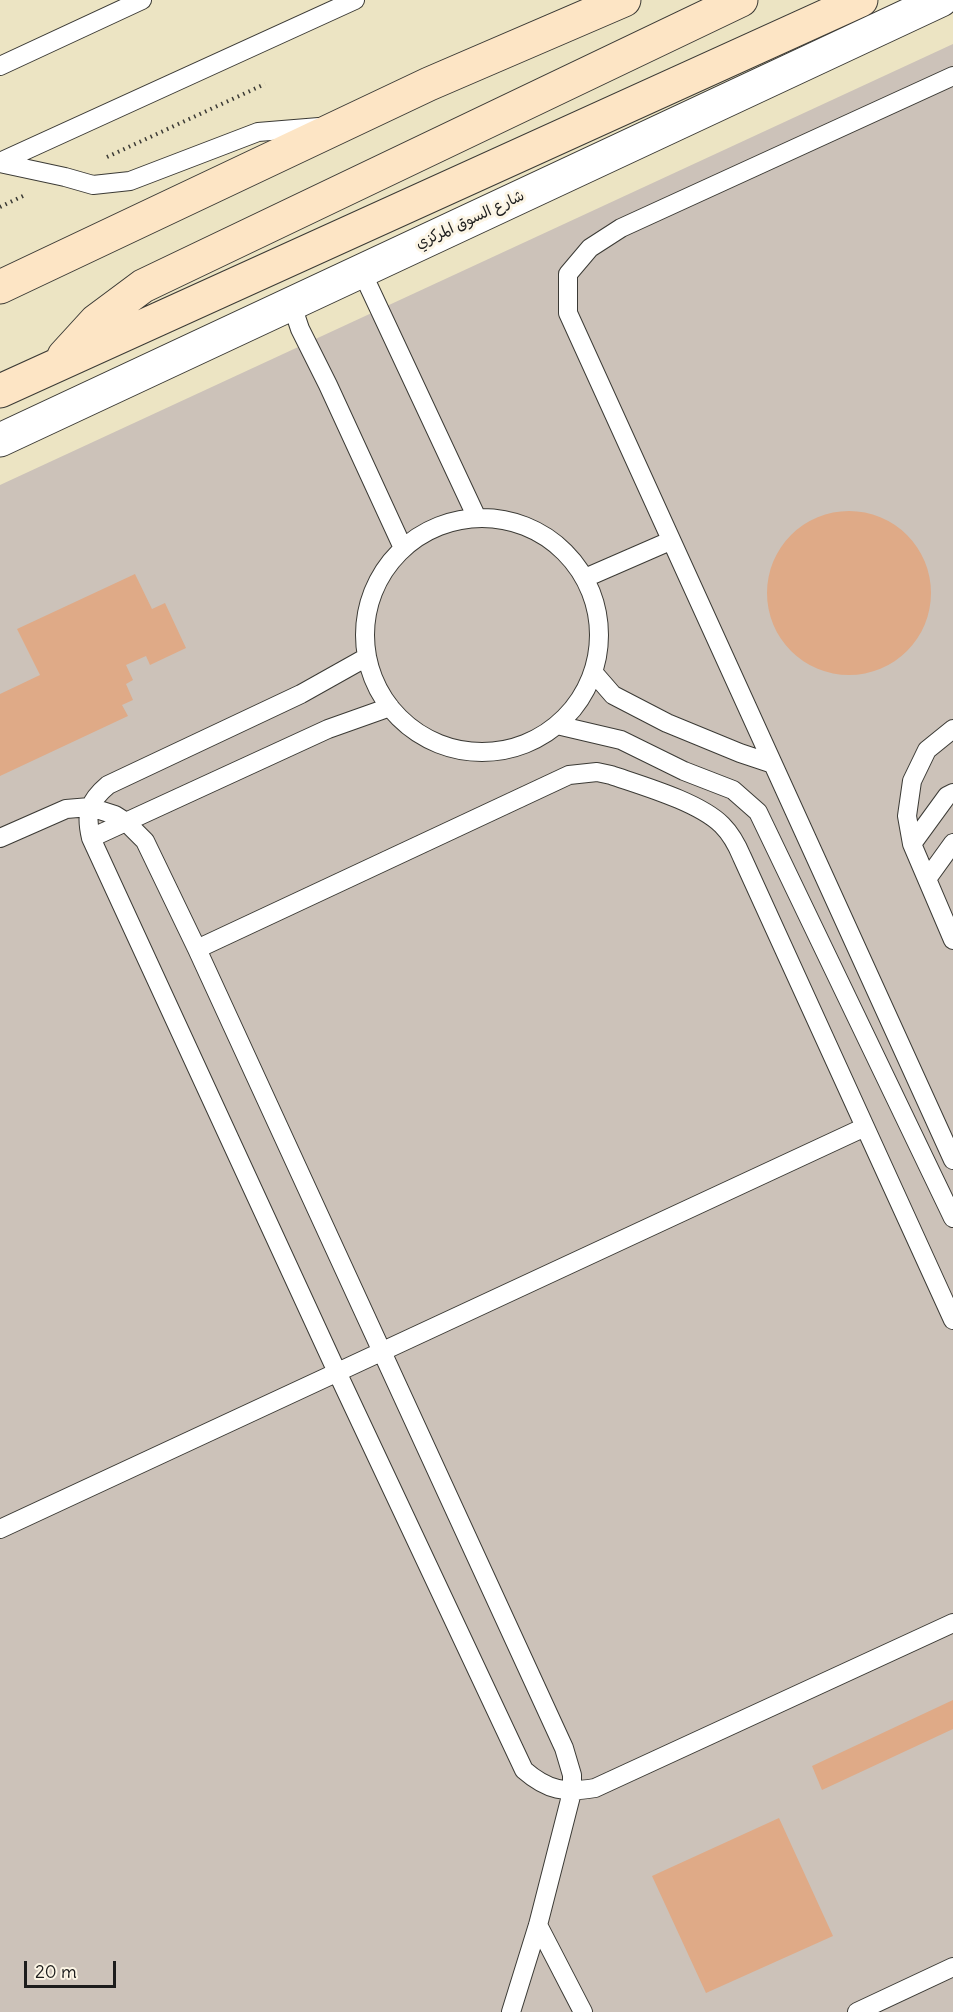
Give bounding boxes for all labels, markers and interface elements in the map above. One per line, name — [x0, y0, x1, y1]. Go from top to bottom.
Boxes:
street label: شارع السوق المركزي — [413, 187, 527, 253]
scale bar — [27, 1949, 118, 1987]
text: 20 m — [35, 1960, 77, 1983]

